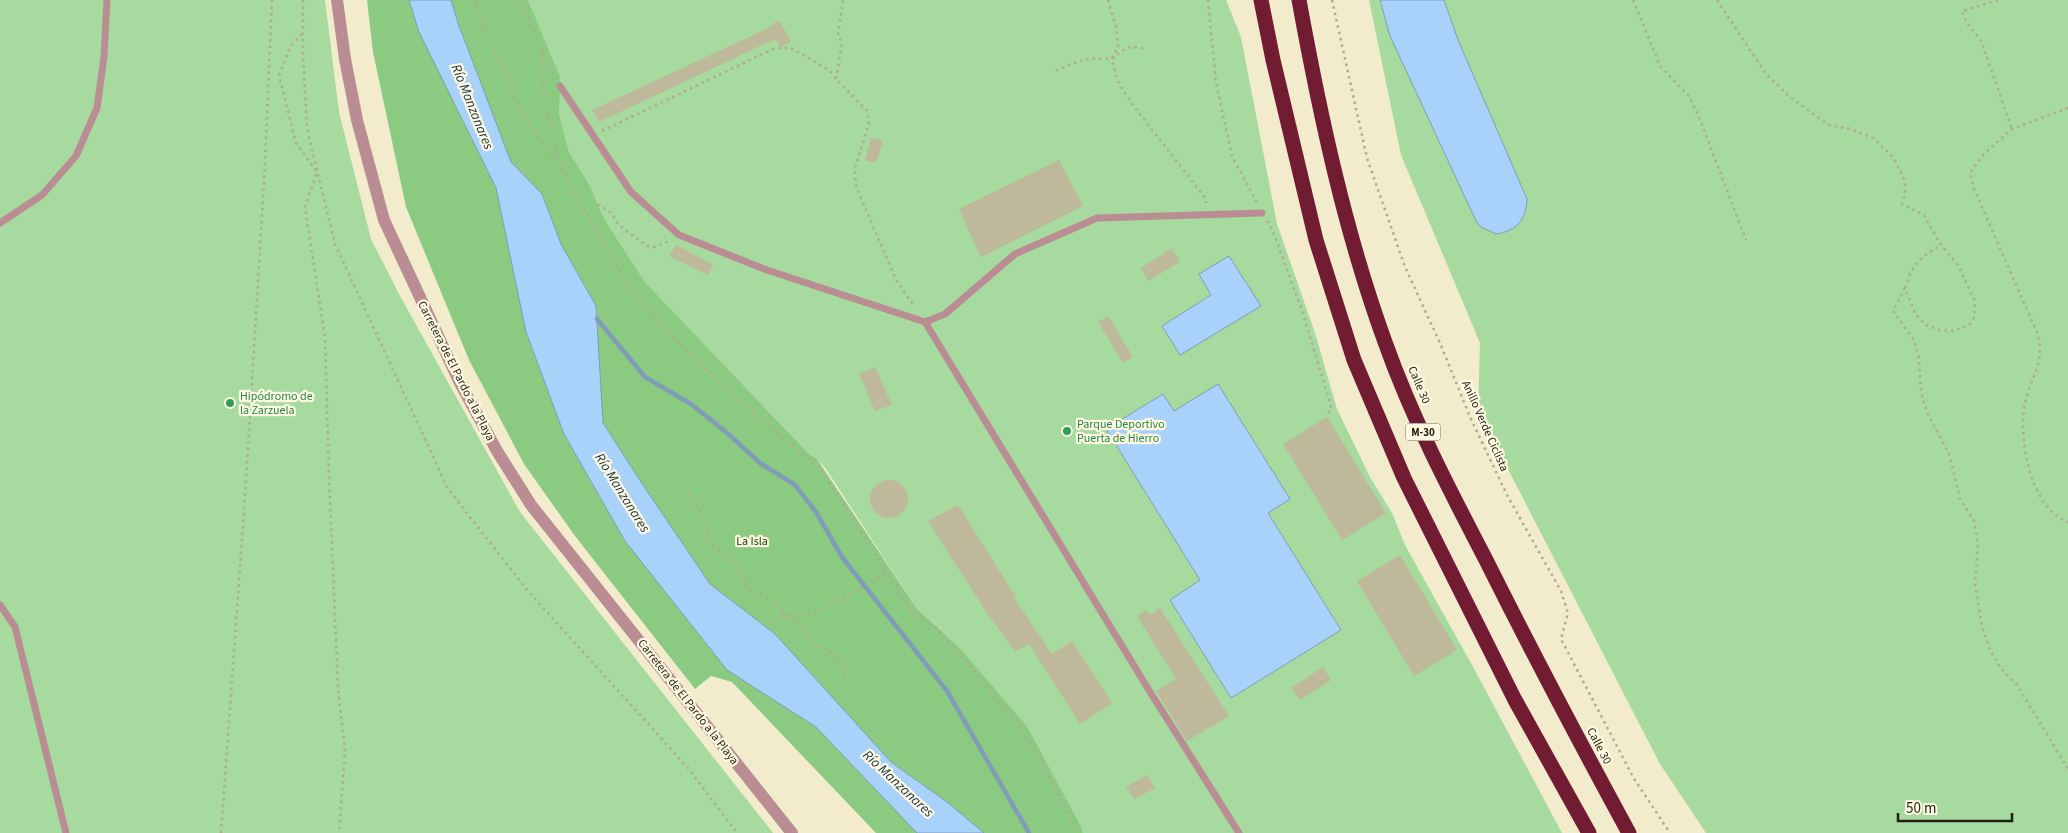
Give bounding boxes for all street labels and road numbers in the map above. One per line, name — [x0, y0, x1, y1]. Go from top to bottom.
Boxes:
street label: Carretera de El Pardo a la Playa — [413, 298, 499, 444]
street label: Calle 30 — [1403, 364, 1435, 406]
street label: Anillo Verde Ciclista — [1457, 378, 1513, 474]
road number: M-30 — [1406, 424, 1440, 441]
street label: Carretera de El Pardo a la Playa — [634, 636, 742, 768]
street label: Calle 30 — [1582, 725, 1616, 767]

